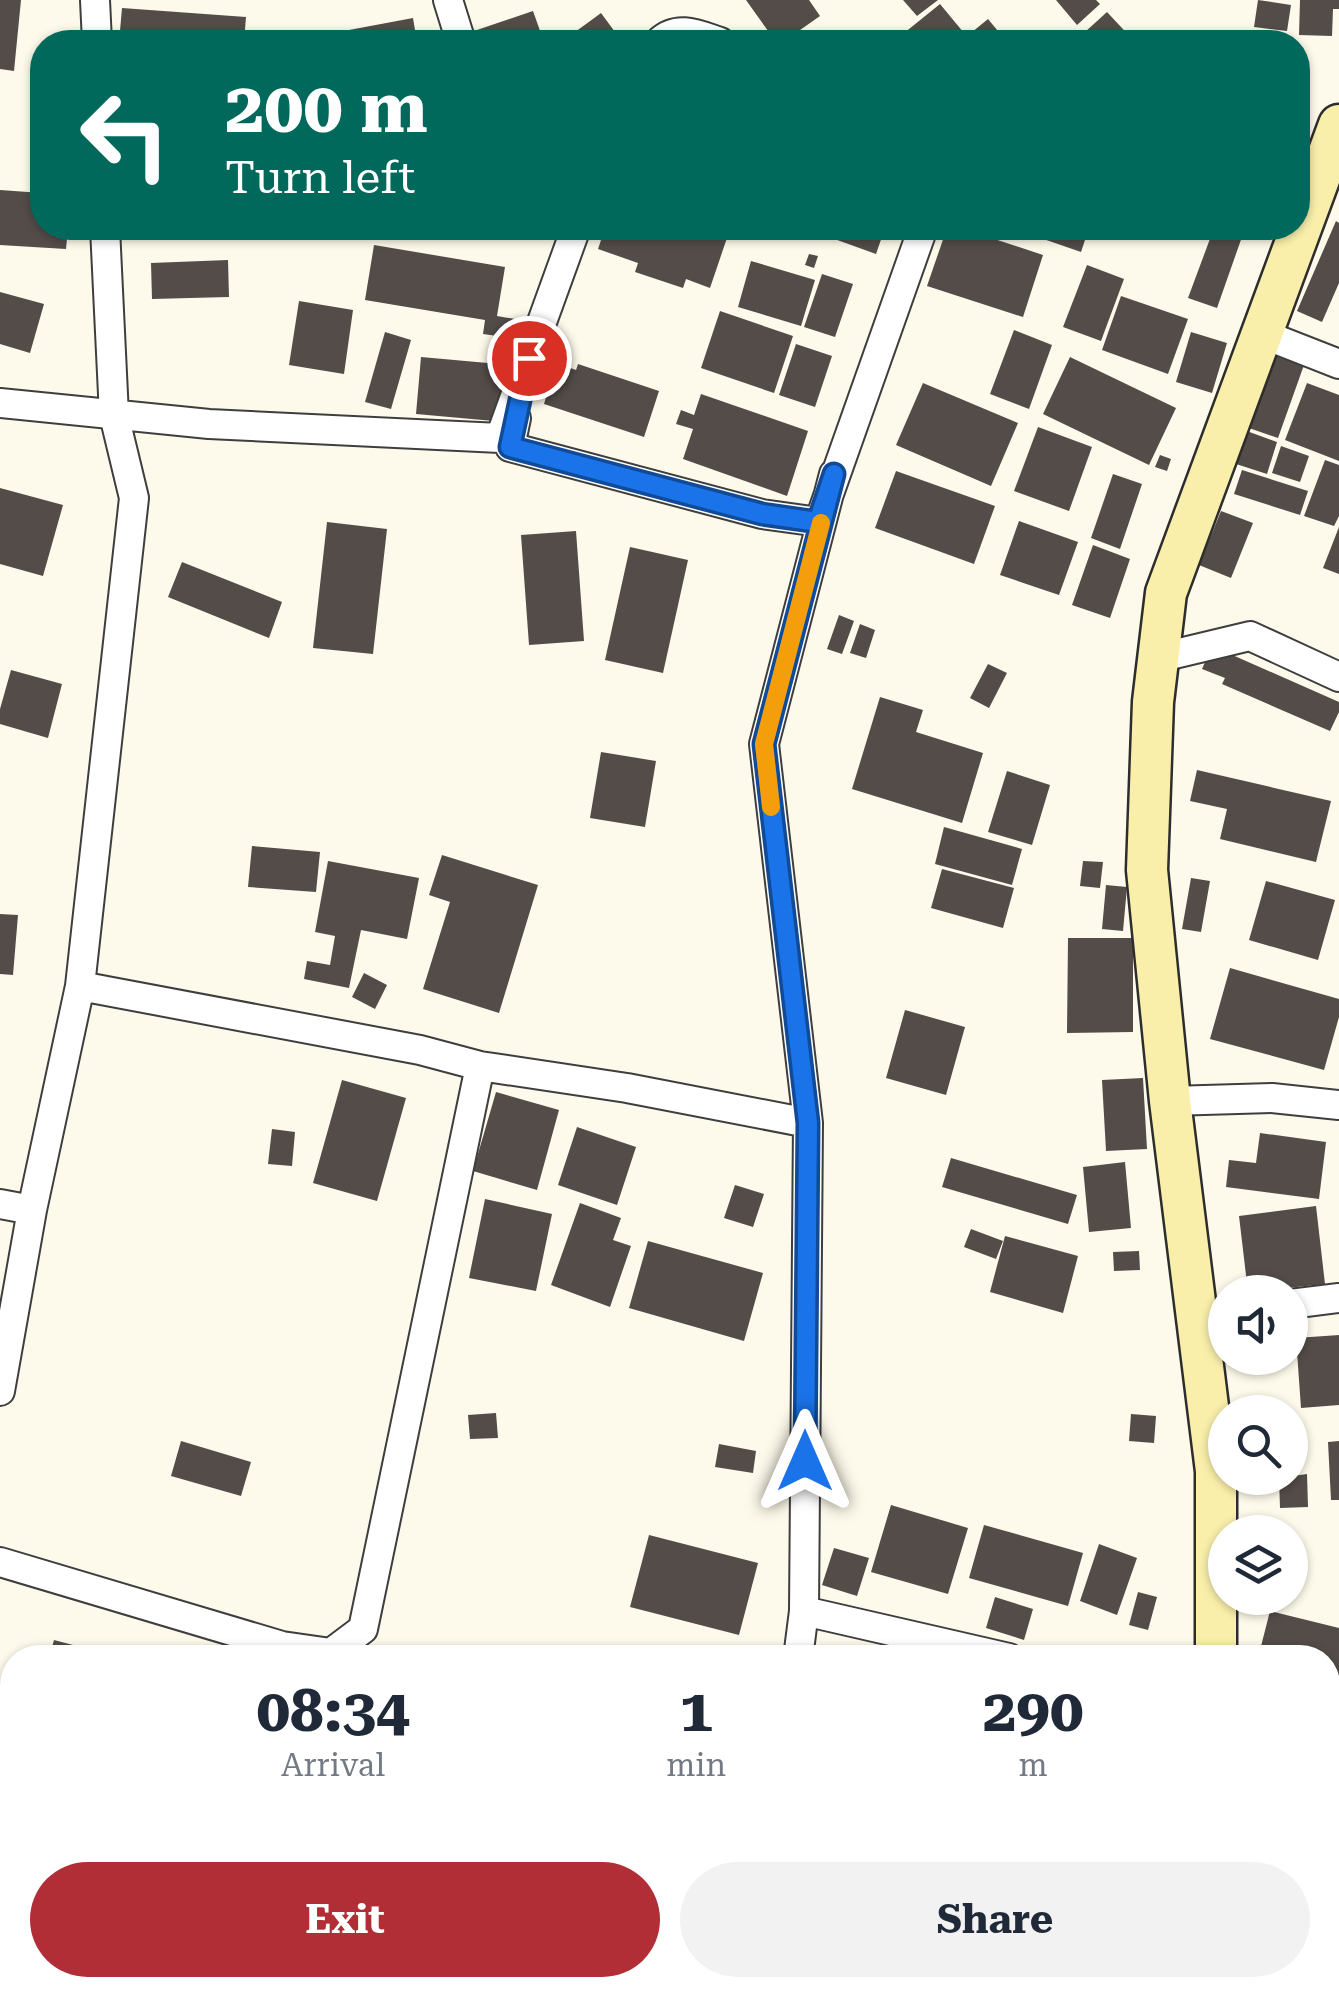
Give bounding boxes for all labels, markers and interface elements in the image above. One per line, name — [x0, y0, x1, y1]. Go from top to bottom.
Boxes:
text: 200 m — [225, 67, 428, 149]
icon: left — [60, 70, 190, 200]
text: Turn left — [225, 151, 415, 204]
pin — [487, 316, 572, 401]
icon: arrive — [502, 331, 557, 386]
map controls — [1208, 1275, 1308, 1615]
button: sound — [1208, 1275, 1308, 1375]
button: search — [1208, 1395, 1308, 1495]
position arrow — [753, 1409, 857, 1513]
button: layers — [1208, 1515, 1308, 1615]
text: 08:34 — [256, 1675, 410, 1746]
text: 1 — [679, 1675, 713, 1746]
text: 290 — [983, 1675, 1084, 1746]
text: Arrival — [281, 1746, 385, 1784]
text: min — [666, 1746, 726, 1784]
text: m — [1019, 1746, 1048, 1784]
button: Exit — [30, 1862, 660, 1977]
button: Share — [680, 1862, 1310, 1977]

